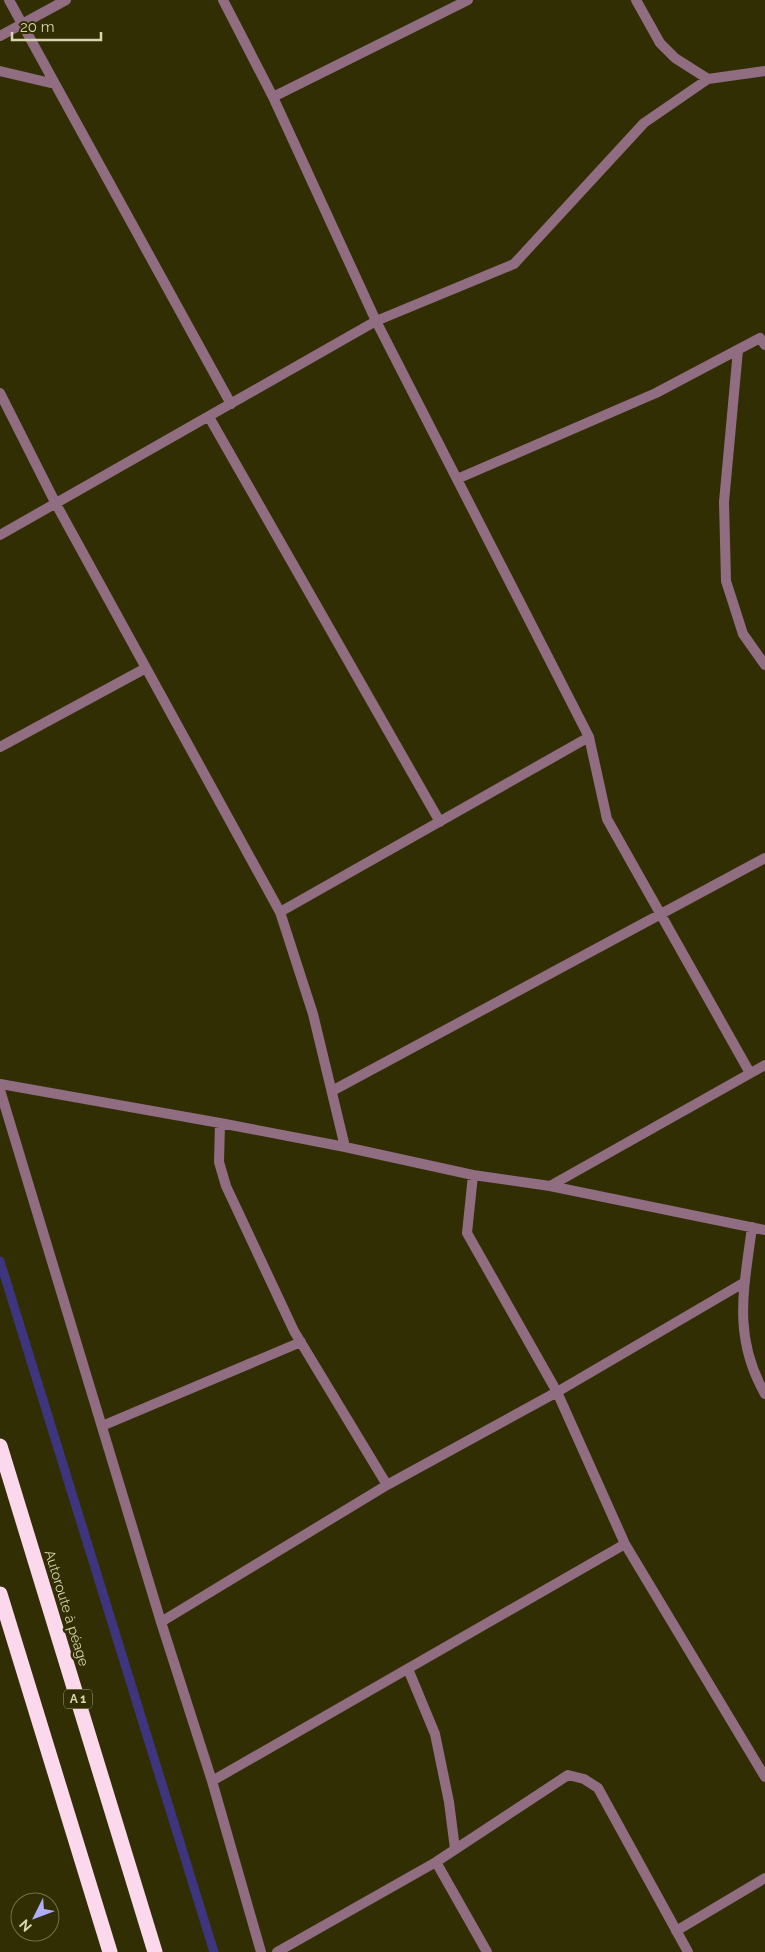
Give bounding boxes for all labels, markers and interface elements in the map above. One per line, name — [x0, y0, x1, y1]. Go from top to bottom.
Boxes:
scale bar — [12, 10, 101, 42]
text: 20 m — [20, 18, 55, 36]
street label: Autoroute à péage — [42, 1548, 92, 1668]
road number: A 1 — [64, 1690, 92, 1708]
north arrow — [10, 1892, 60, 1942]
text: N — [16, 1916, 35, 1935]

